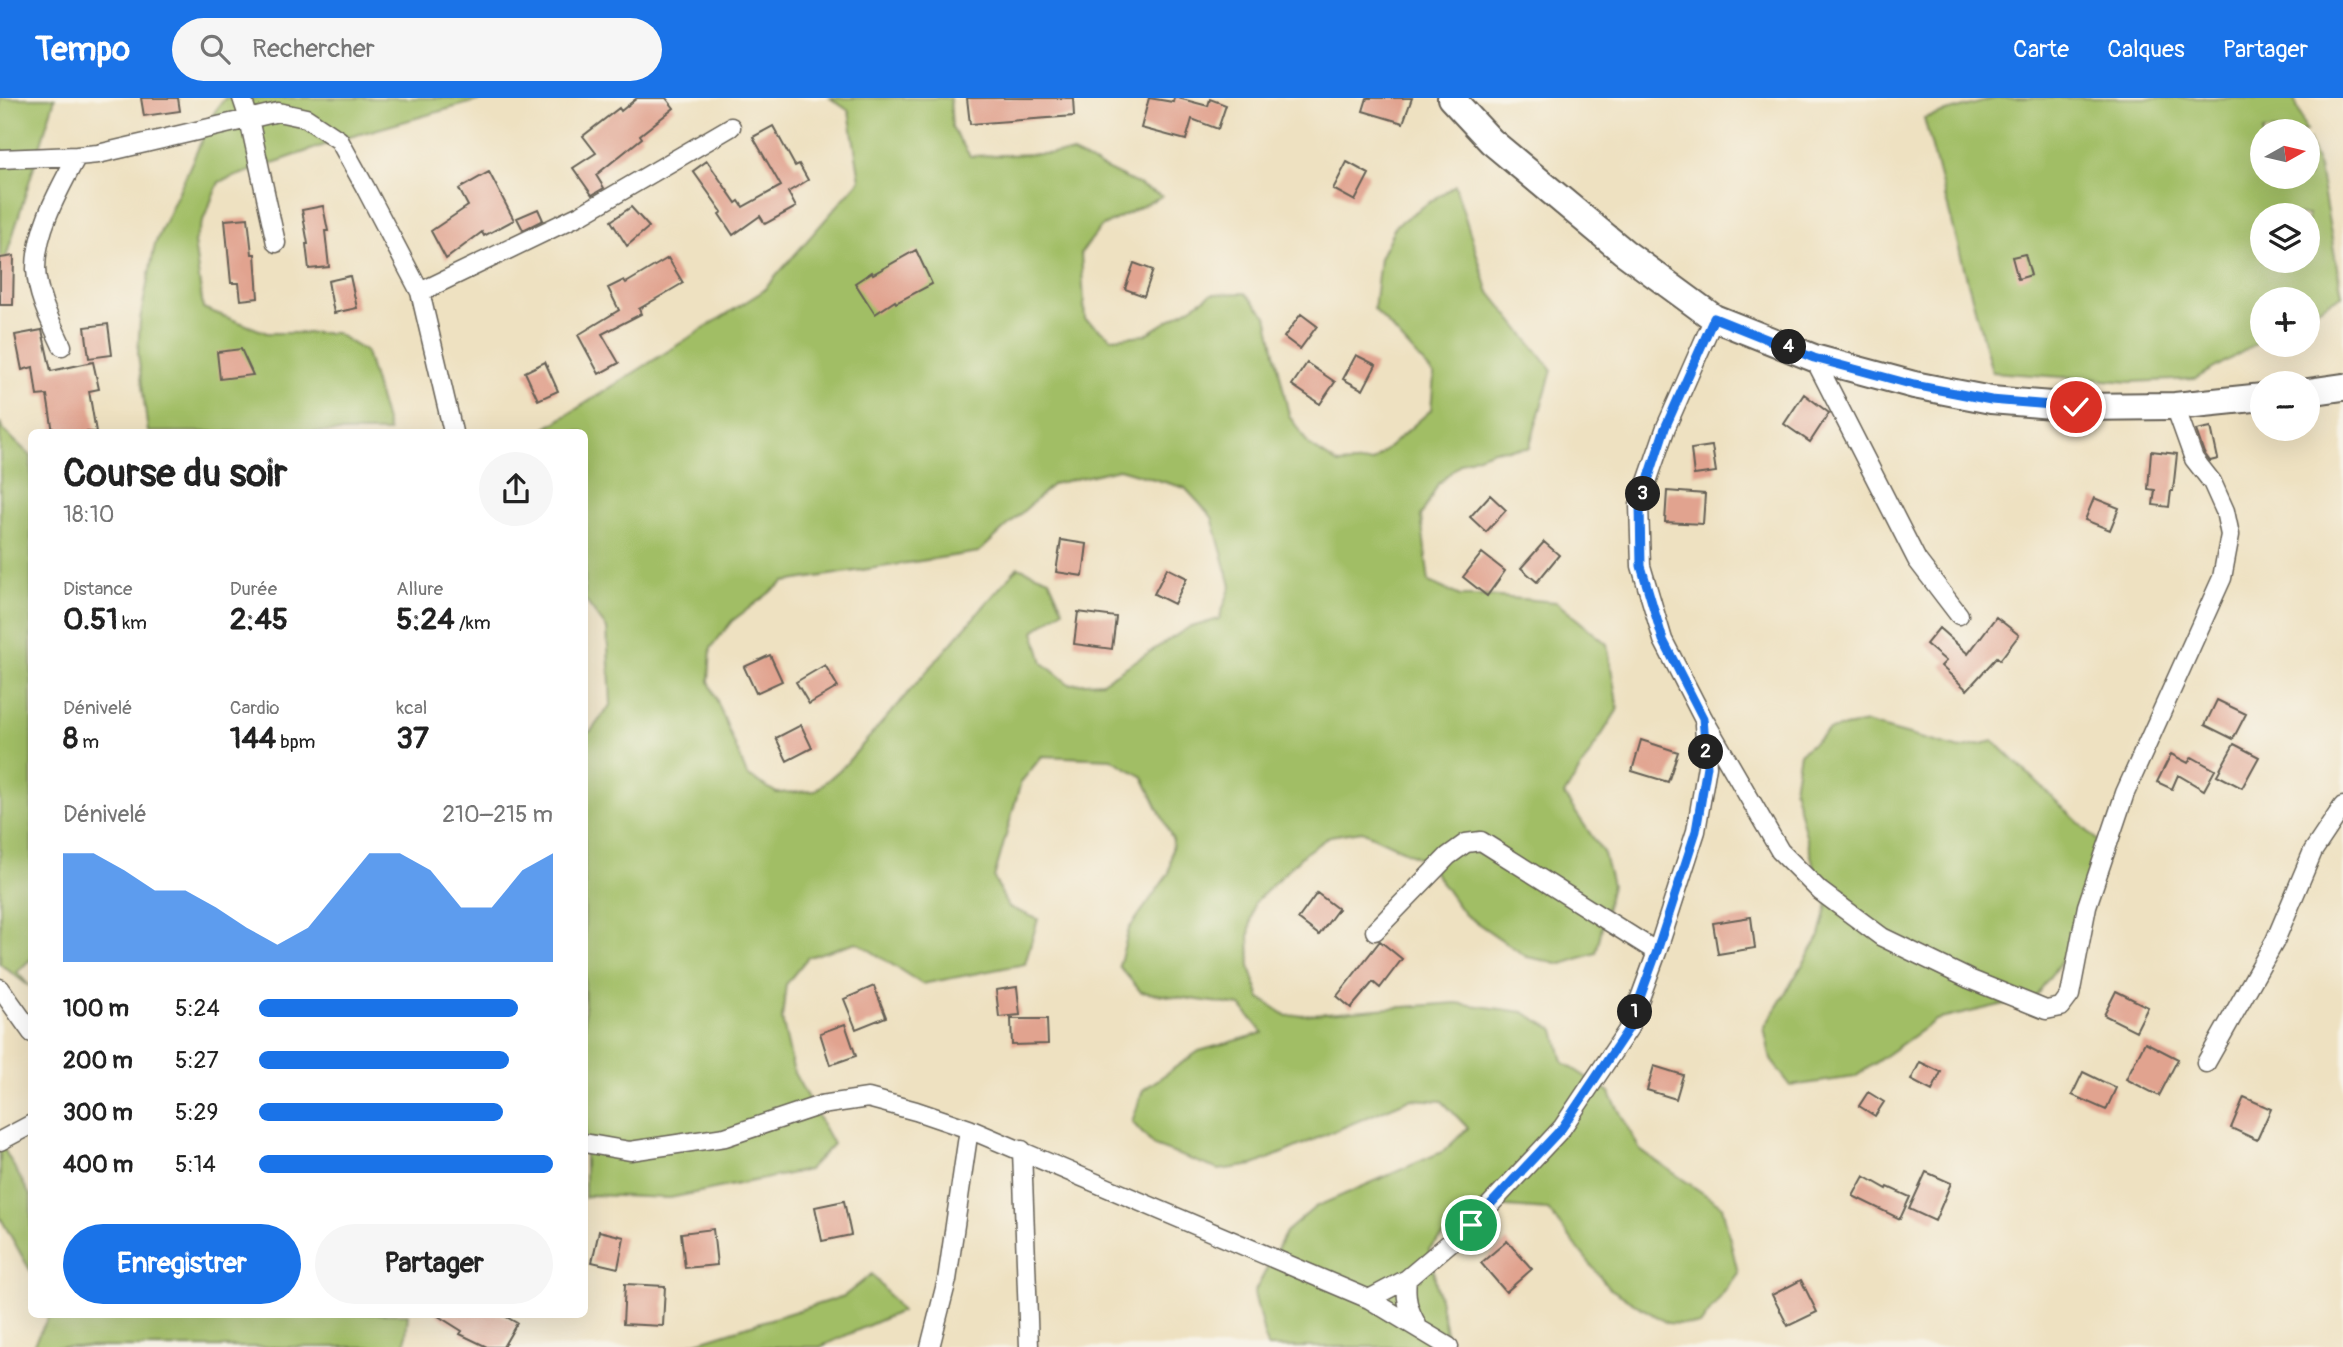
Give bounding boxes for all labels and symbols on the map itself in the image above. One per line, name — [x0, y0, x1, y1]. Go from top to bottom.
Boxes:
north arrow — [2250, 119, 2320, 189]
pin: 4 — [1772, 330, 1806, 364]
pin — [2046, 377, 2106, 437]
pin: 3 — [1626, 476, 1660, 512]
pin: 2 — [1688, 734, 1724, 770]
pin: 1 — [1618, 995, 1652, 1030]
pin — [1441, 1195, 1501, 1255]

